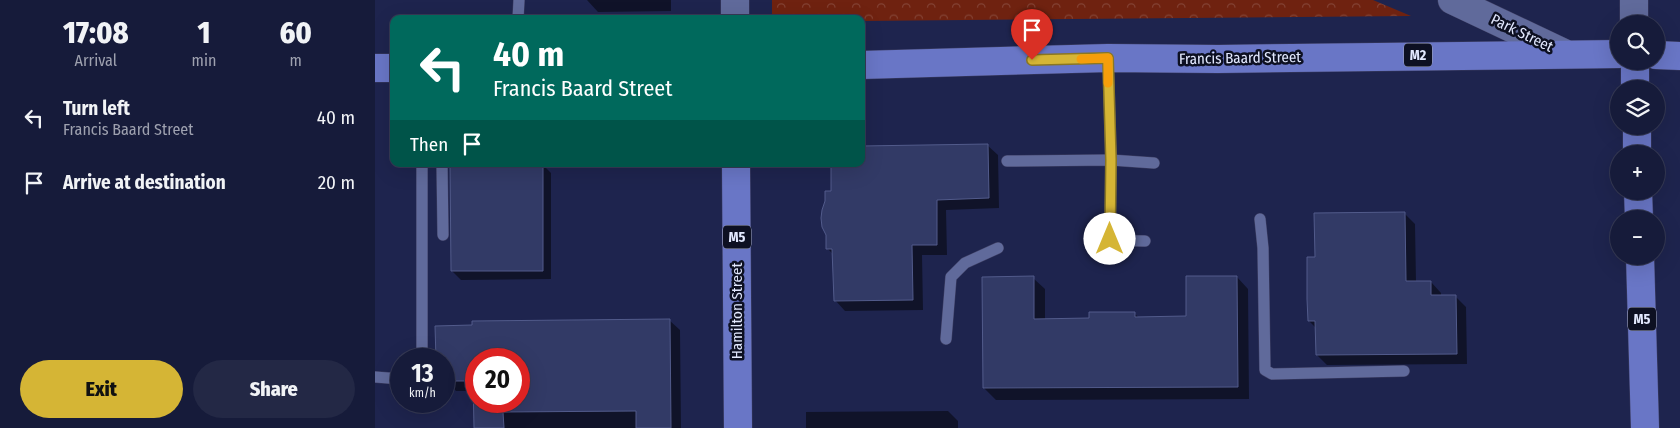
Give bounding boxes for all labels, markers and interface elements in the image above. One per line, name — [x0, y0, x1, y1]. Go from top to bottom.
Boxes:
pin — [1011, 9, 1053, 60]
street label: Park Street — [1488, 10, 1556, 56]
text: 17:08 — [63, 15, 129, 51]
text: 1 — [198, 15, 211, 51]
text: 60 — [279, 15, 312, 51]
map controls — [1610, 15, 1665, 265]
button: search — [1610, 15, 1665, 70]
icon: arrive — [1018, 16, 1046, 44]
text: 40 m — [493, 33, 564, 75]
icon: left — [410, 35, 475, 100]
road number: M2 — [1404, 44, 1432, 66]
street label: Francis Baard Street — [1179, 48, 1301, 68]
text: Arrival — [75, 51, 117, 70]
text: min — [192, 51, 216, 70]
text: m — [290, 51, 302, 70]
text: Francis Baard Street — [493, 75, 672, 102]
button: layers — [1610, 80, 1665, 135]
text: Turn left — [63, 97, 130, 120]
icon: left — [20, 104, 48, 132]
text: 40 m — [317, 106, 355, 129]
text: Francis Baard Street — [63, 120, 193, 139]
icon: arrive — [458, 130, 486, 158]
text: Then — [410, 133, 448, 156]
button: + — [1610, 145, 1665, 200]
icon: arrive — [20, 169, 48, 197]
text: Arrive at destination — [63, 171, 226, 194]
text: 20 m — [318, 171, 355, 194]
button: − — [1610, 210, 1665, 265]
position arrow — [1083, 212, 1135, 264]
road number: M5 — [723, 226, 751, 248]
street label: Hamilton Street — [728, 263, 746, 359]
road number: M5 — [1628, 308, 1656, 330]
speed limit sign: 20 — [465, 348, 530, 413]
text: 13 — [411, 359, 434, 389]
button: Exit — [20, 360, 183, 418]
button: Share — [193, 360, 355, 418]
text: km/h — [409, 386, 436, 400]

